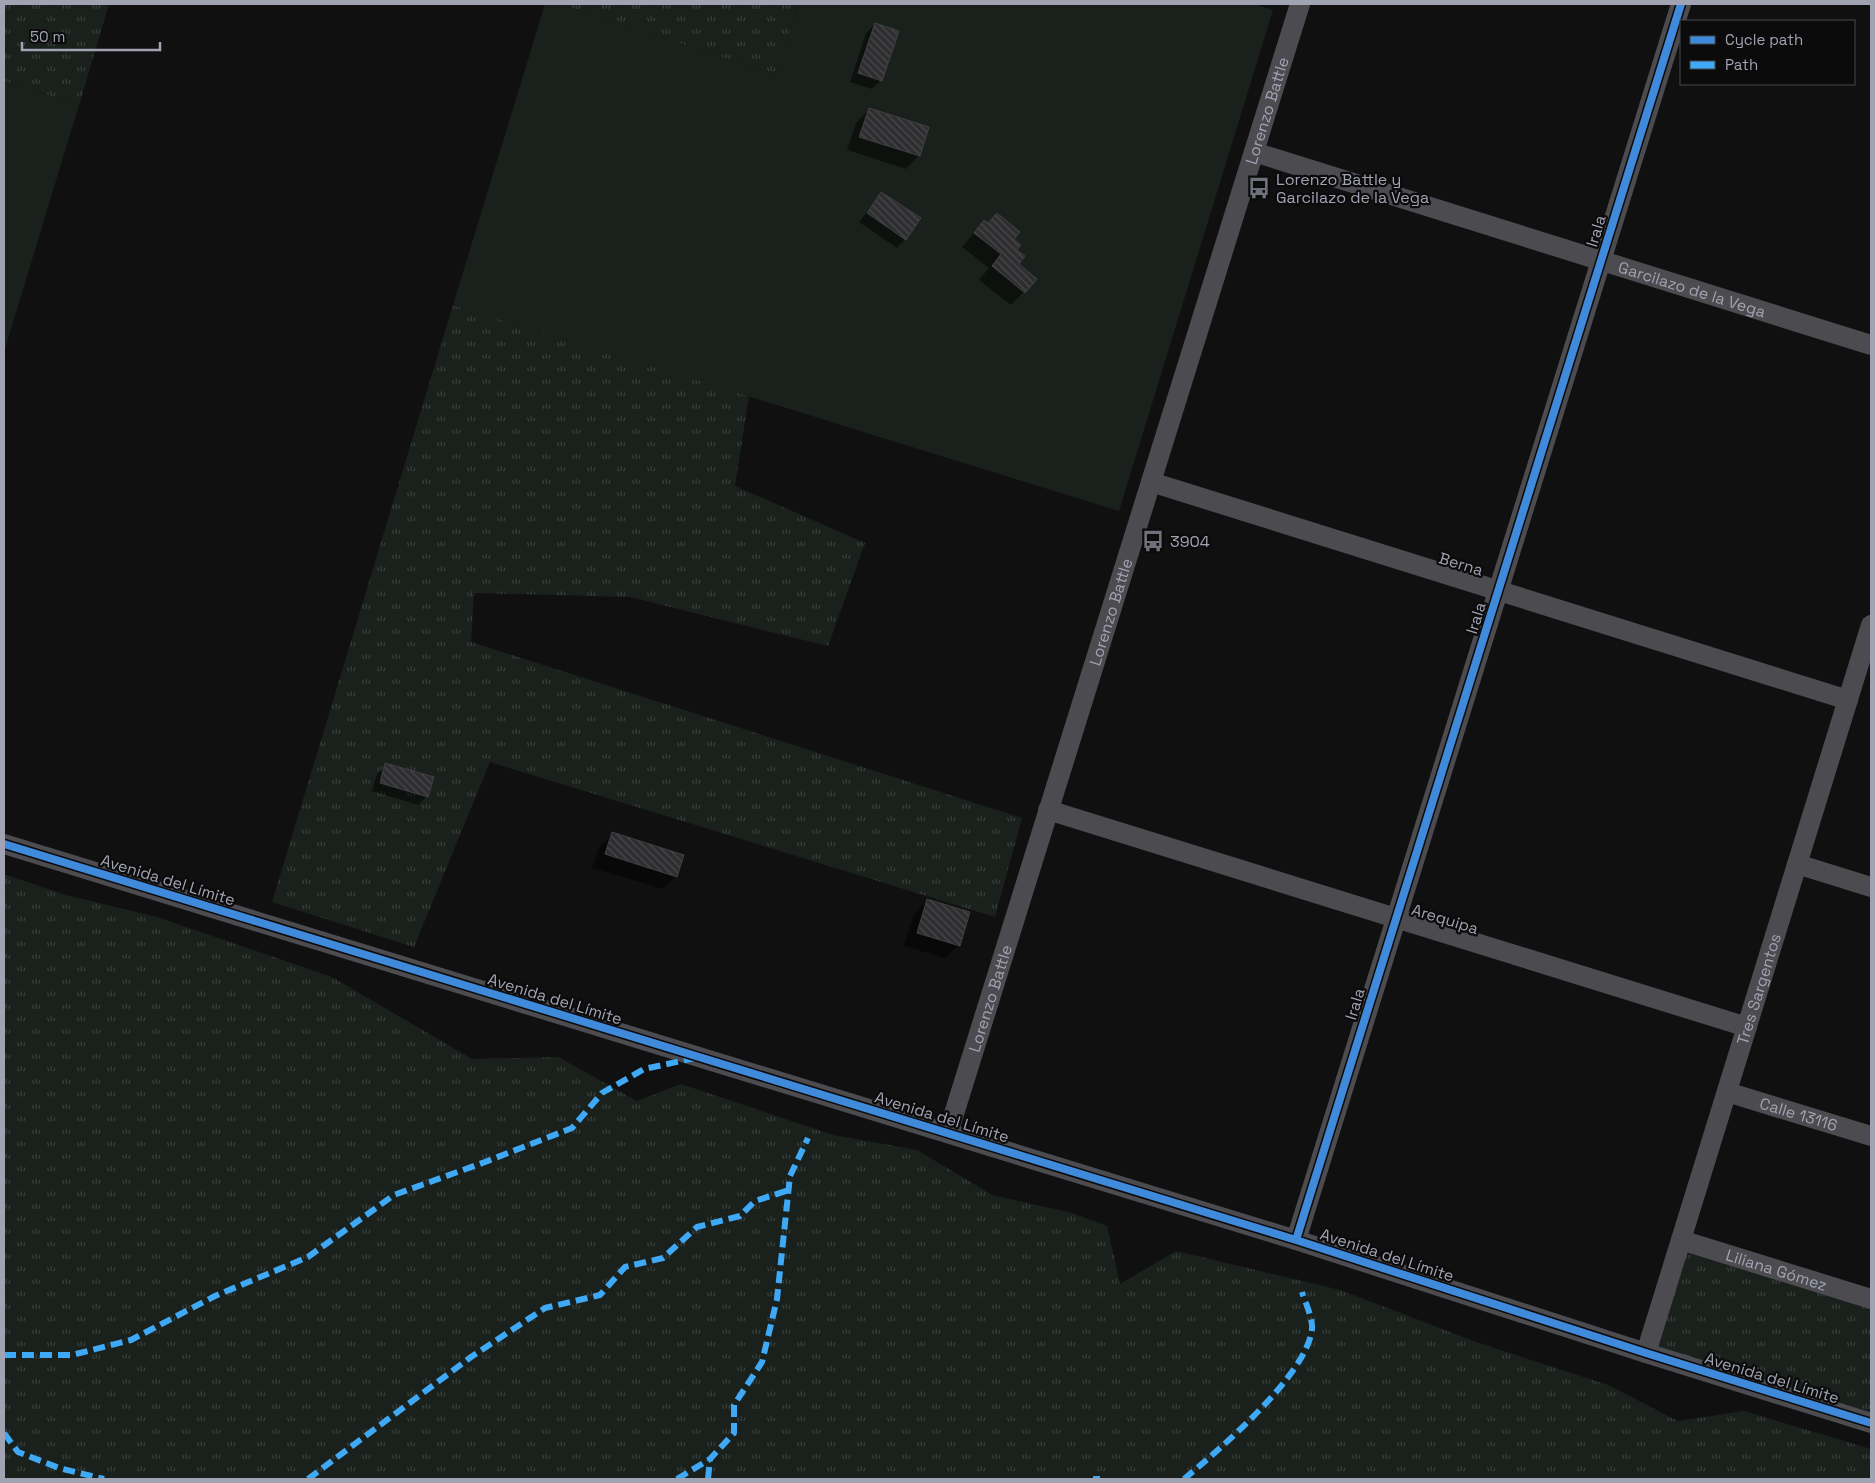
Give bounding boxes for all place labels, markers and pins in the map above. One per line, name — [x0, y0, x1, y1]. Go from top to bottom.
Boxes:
place label: Lorenzo Battle y Garcilazo de la Vega — [1276, 169, 1429, 208]
bus stop icon: Lorenzo Battle y Garcilazo de la Vega — [1246, 175, 1272, 201]
bus stop icon: 3904 — [1140, 528, 1166, 554]
place label: 3904 — [1170, 531, 1210, 552]

